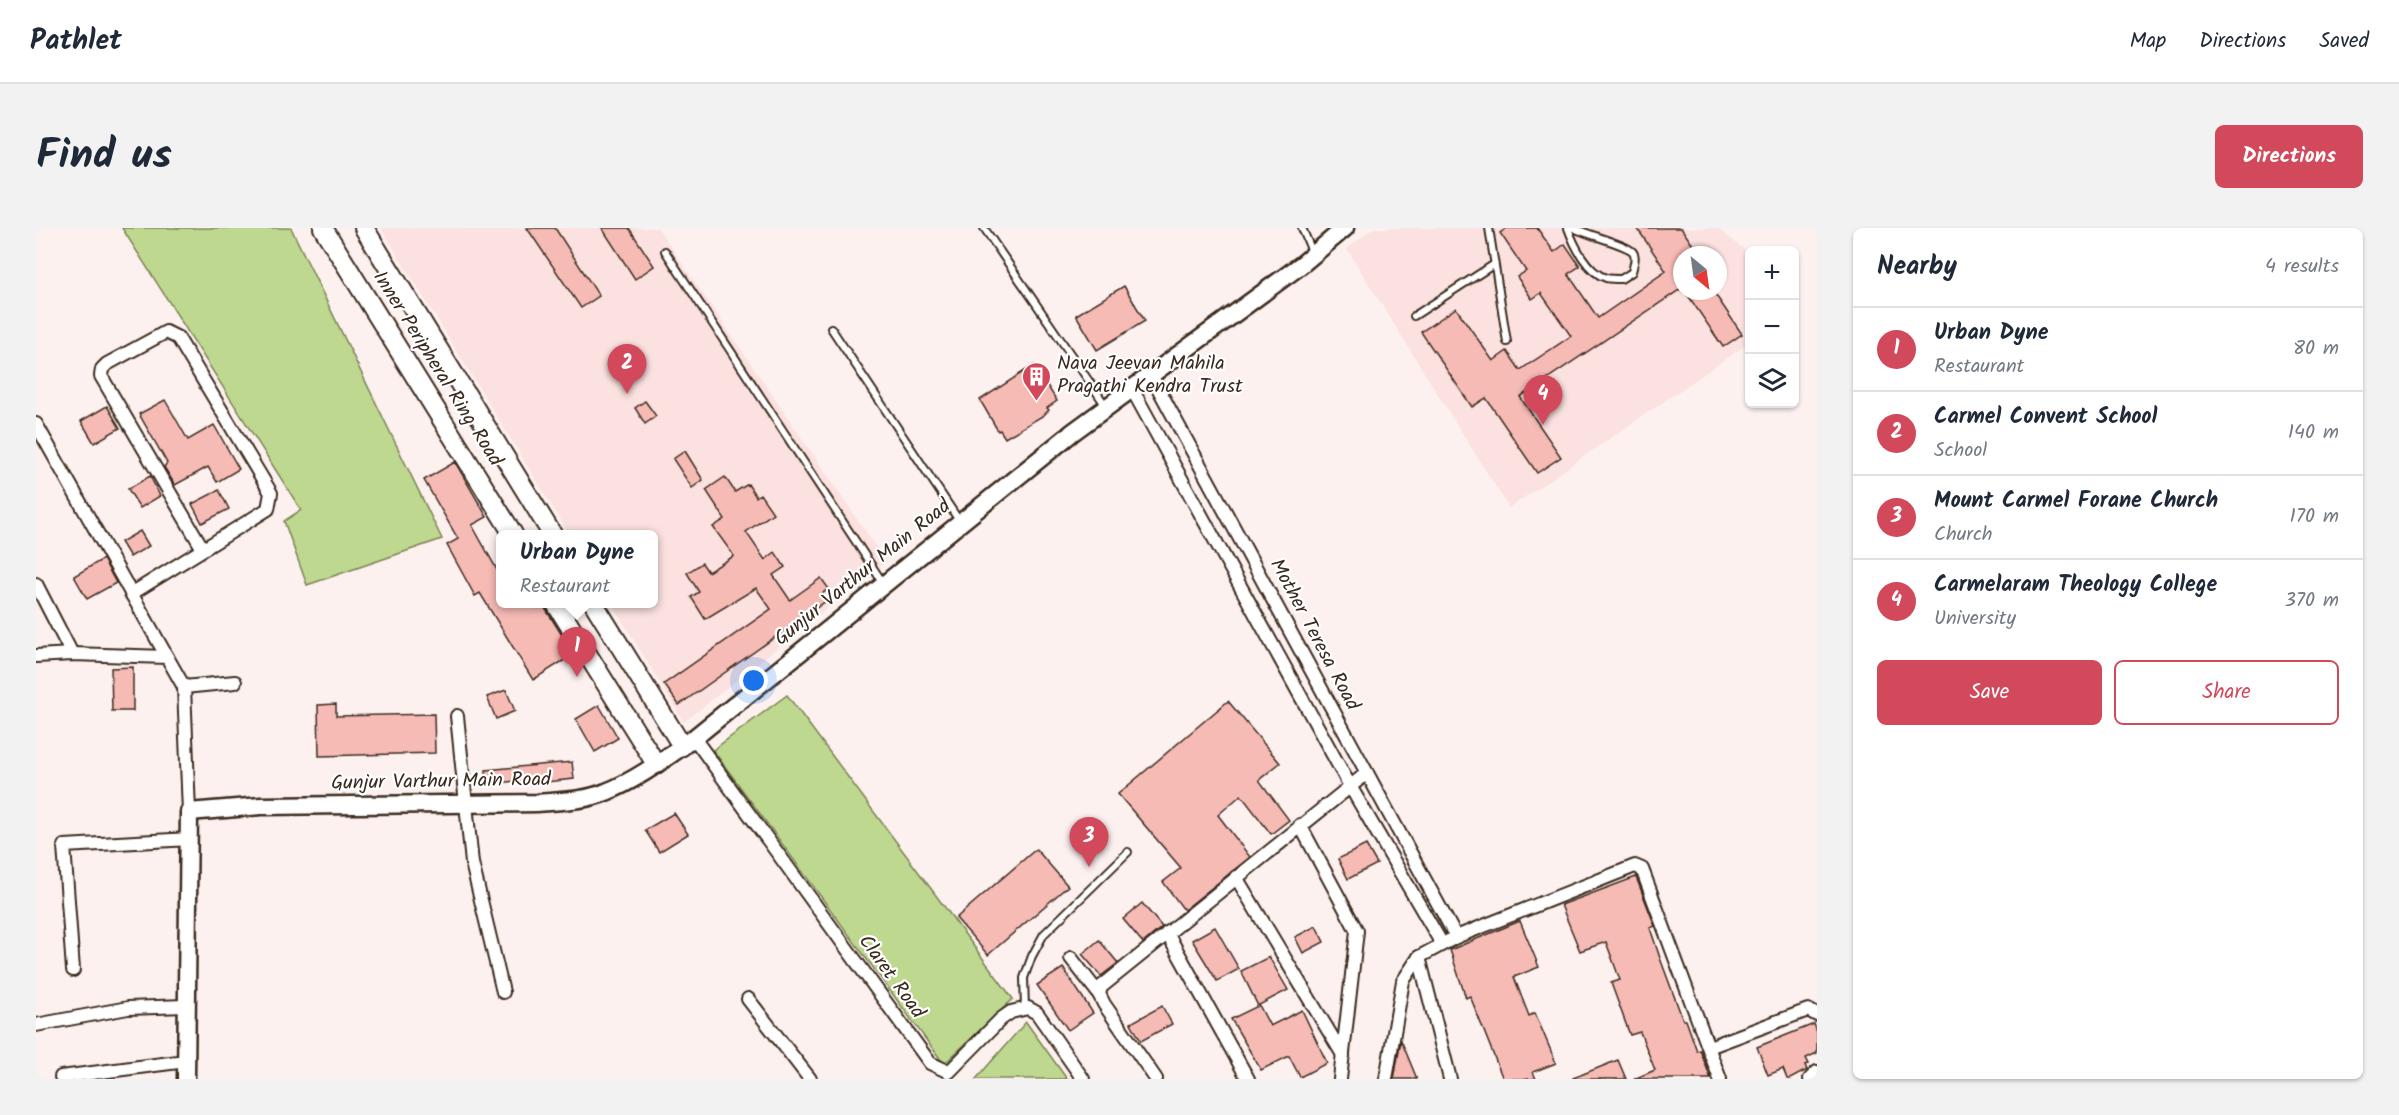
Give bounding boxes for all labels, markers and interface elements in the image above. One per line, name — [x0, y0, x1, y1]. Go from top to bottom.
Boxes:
text: Pathlet — [30, 19, 122, 64]
text: Map — [2130, 25, 2166, 58]
text: Directions — [2199, 25, 2286, 58]
text: Saved — [2319, 25, 2369, 58]
text: Find us — [36, 123, 172, 190]
button: Directions — [2215, 125, 2363, 188]
north arrow — [1673, 246, 1727, 300]
map controls — [1745, 246, 1799, 408]
button: + — [1745, 246, 1799, 300]
text: Nearby — [1877, 246, 1957, 288]
text: 4 results — [2265, 251, 2339, 283]
street label: Inner Peripheral Ring Road — [364, 265, 511, 474]
button: − — [1745, 300, 1799, 354]
text: Urban Dyne — [1934, 316, 2048, 351]
text: 1 — [1893, 333, 1900, 365]
text: 80 m — [2293, 333, 2339, 365]
pin: 2 — [608, 344, 646, 394]
place label: Nava Jeevan Mahila Pragathi Kendra Trust — [1057, 348, 1243, 403]
text: Restaurant — [1934, 351, 2024, 383]
button: layers — [1745, 354, 1799, 408]
building icon: Nava Jeevan Mahila Pragathi Kendra Trust — [1020, 360, 1052, 402]
pin: 4 — [1524, 376, 1562, 425]
text: Carmel Convent School — [1934, 400, 2157, 435]
text: 2 — [1891, 417, 1902, 449]
text: 140 m — [2288, 417, 2339, 449]
text: School — [1934, 435, 1987, 467]
text: Mount Carmel Forane Church — [1934, 484, 2218, 519]
street label: Gunjur Varthur Main Road — [767, 491, 959, 655]
text: 3 — [1891, 501, 1902, 533]
text: 170 m — [2290, 501, 2339, 533]
text: Church — [1934, 519, 1993, 551]
popup — [496, 530, 658, 608]
text: Urban Dyne — [520, 536, 634, 571]
street label: Mother Teresa Road — [1260, 553, 1368, 718]
text: Carmelaram Theology College — [1934, 568, 2217, 603]
text: Restaurant — [520, 571, 610, 603]
text: 4 — [1891, 585, 1902, 617]
text: 370 m — [2284, 585, 2339, 617]
text: University — [1934, 603, 2016, 635]
pin: 1 — [558, 628, 596, 677]
button: Save — [1877, 660, 2102, 725]
button: Share — [2114, 660, 2339, 725]
your location — [739, 666, 768, 695]
street label: Gunjur Varthur Main Road — [331, 764, 552, 800]
pin: 3 — [1070, 818, 1108, 867]
street label: Claret Road — [849, 928, 933, 1027]

